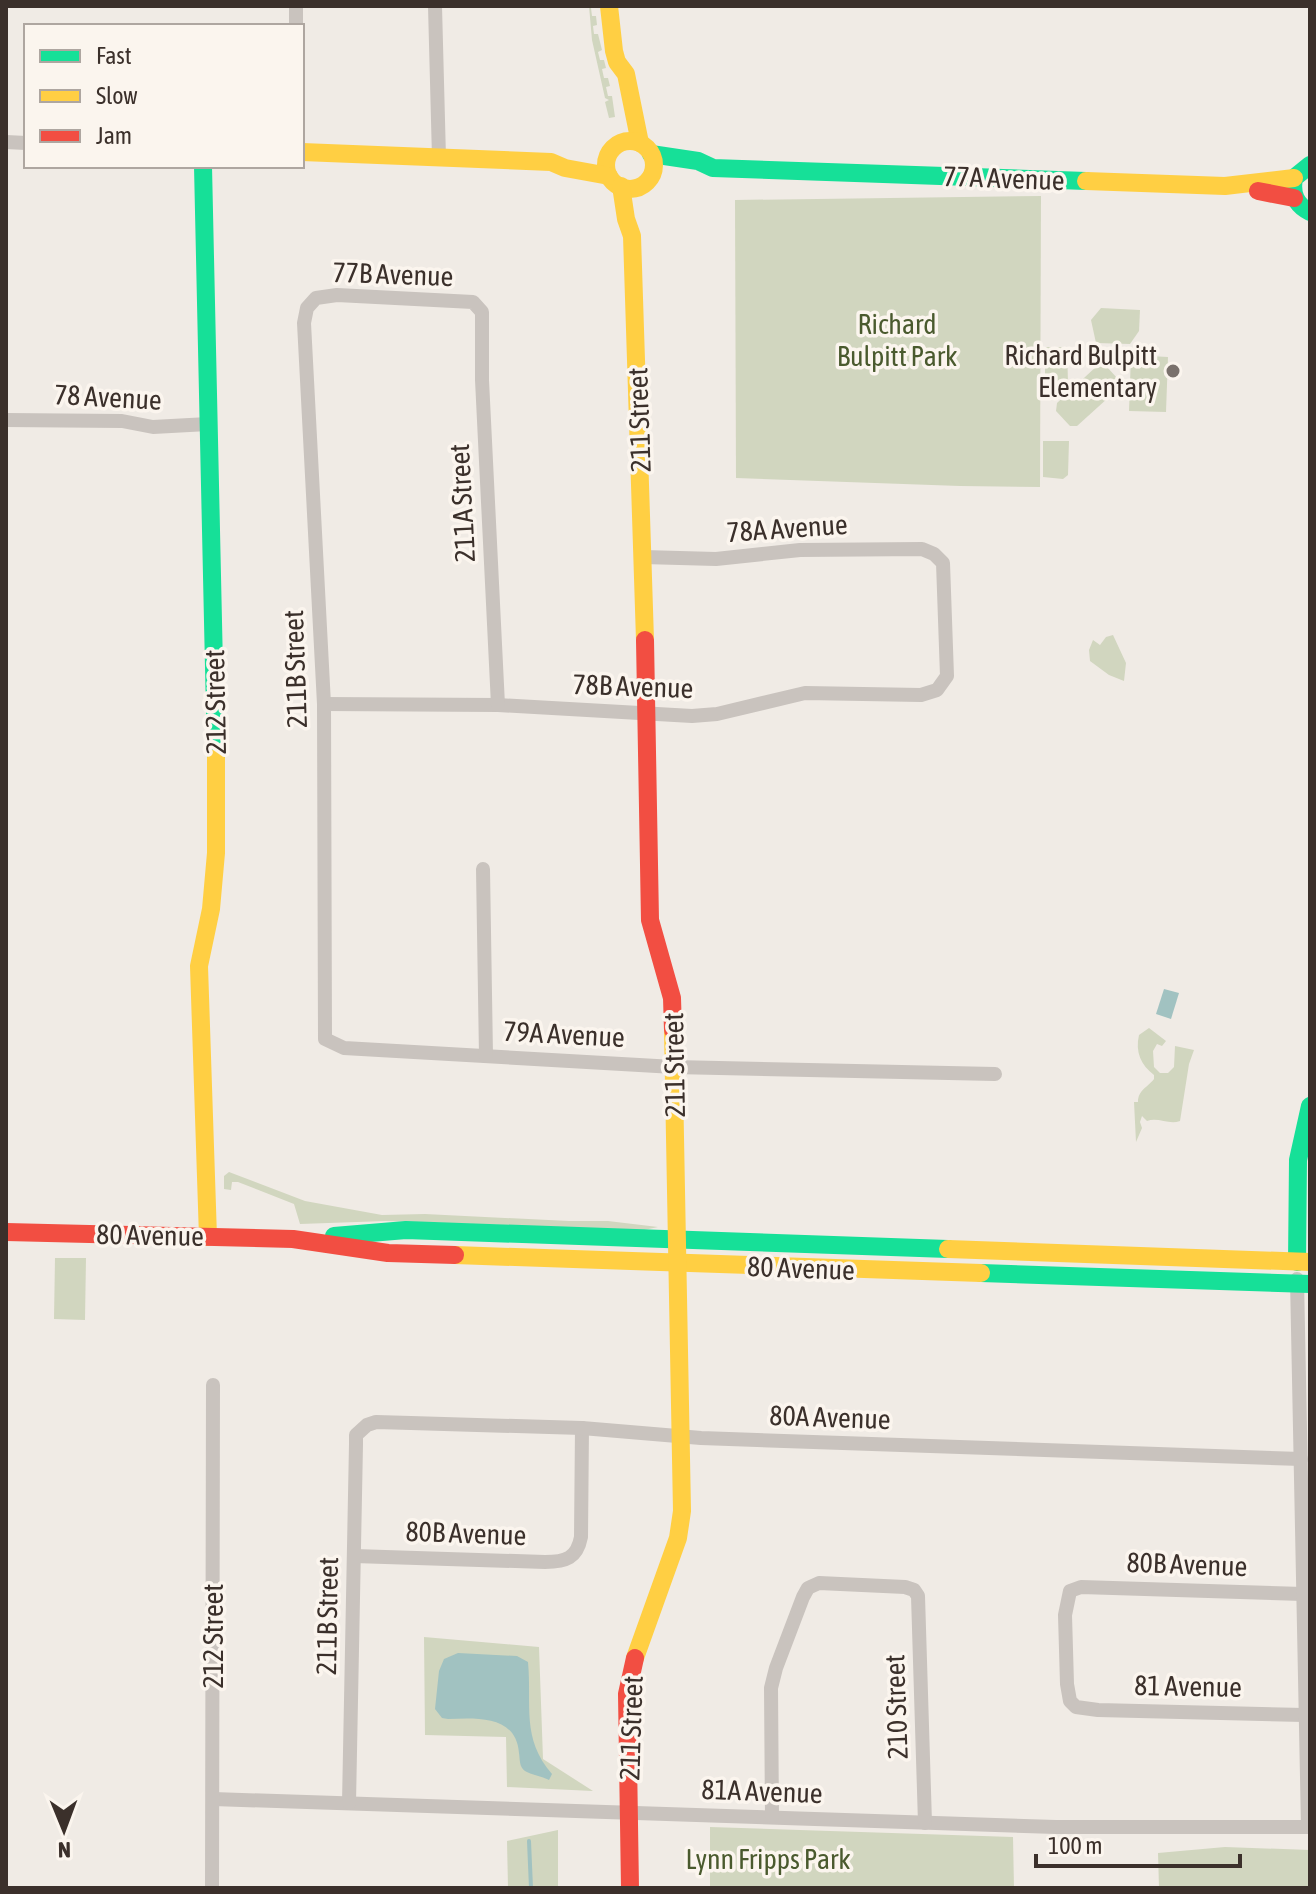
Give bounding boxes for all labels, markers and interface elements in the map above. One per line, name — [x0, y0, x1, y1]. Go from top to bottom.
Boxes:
legend — [24, 24, 304, 168]
text: Fast — [96, 42, 132, 69]
text: Slow — [96, 82, 138, 109]
text: Jam — [96, 122, 132, 149]
street label: 77A Avenue — [943, 160, 1065, 196]
street label: 77B Avenue — [332, 256, 454, 292]
park label: Richard Bulpitt Park — [837, 308, 957, 372]
place label: Richard Bulpitt Elementary — [1004, 339, 1157, 403]
marker: Richard Bulpitt Elementary — [1164, 362, 1182, 380]
street label: 211 Street — [621, 367, 657, 473]
street label: 78 Avenue — [53, 378, 163, 416]
street label: 211A Street — [443, 443, 481, 563]
street label: 78A Avenue — [725, 508, 849, 548]
street label: 211B Street — [277, 609, 313, 729]
street label: 212 Street — [198, 649, 232, 755]
street label: 78B Avenue — [572, 668, 694, 704]
street label: 211 Street — [657, 1012, 691, 1118]
street label: 79A Avenue — [503, 1015, 625, 1053]
street label: 80 Avenue — [96, 1218, 204, 1252]
street label: 80 Avenue — [747, 1250, 855, 1286]
street label: 80A Avenue — [769, 1399, 891, 1435]
street label: 80B Avenue — [405, 1515, 527, 1551]
street label: 80B Avenue — [1126, 1546, 1248, 1582]
street label: 211B Street — [310, 1557, 344, 1675]
street label: 212 Street — [197, 1584, 229, 1688]
street label: 210 Street — [878, 1654, 914, 1760]
street label: 81 Avenue — [1134, 1669, 1242, 1703]
street label: 211 Street — [613, 1675, 649, 1781]
street label: 81A Avenue — [701, 1773, 823, 1809]
north arrow — [24, 1790, 104, 1870]
scale bar — [1036, 1818, 1240, 1868]
text: 100 m — [1048, 1832, 1102, 1859]
text: N — [58, 1837, 71, 1863]
park label: Lynn Fripps Park — [686, 1843, 850, 1875]

